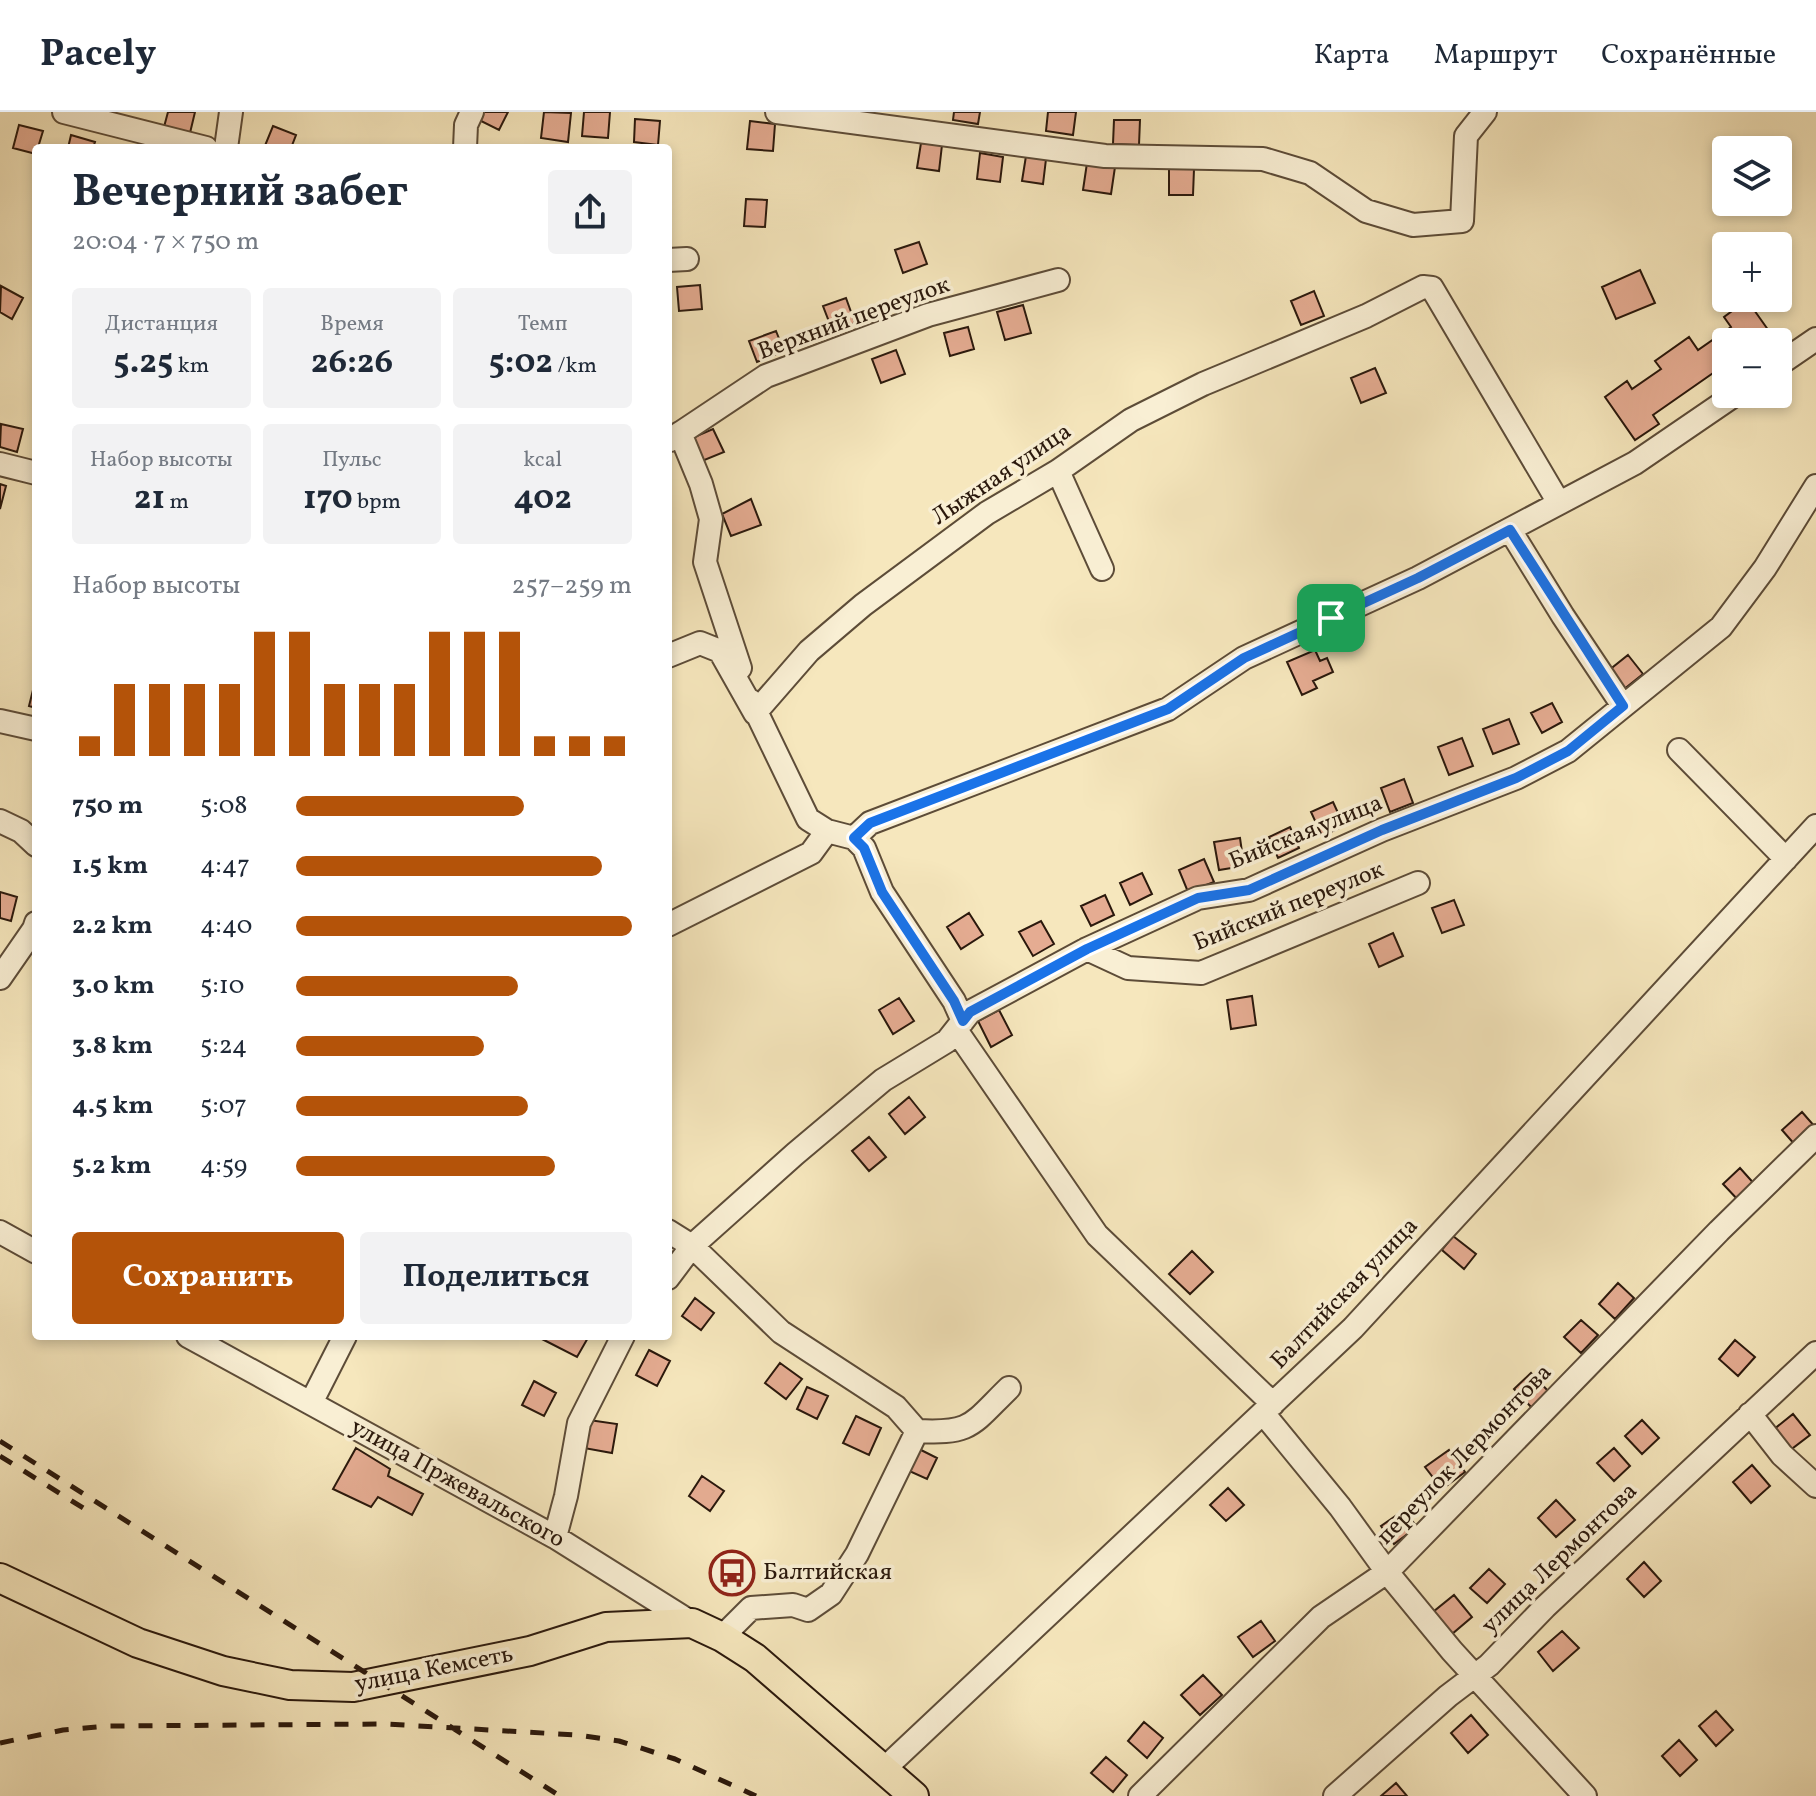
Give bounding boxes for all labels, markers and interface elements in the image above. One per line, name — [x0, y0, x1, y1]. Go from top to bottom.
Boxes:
text: Pacely — [40, 29, 156, 82]
text: Карта — [1314, 36, 1390, 75]
text: Маршрут — [1434, 36, 1557, 75]
text: Сохранённые — [1601, 36, 1776, 75]
map controls — [1712, 136, 1792, 408]
button: layers — [1712, 136, 1792, 216]
text: Вечерний забег — [72, 163, 408, 224]
button: share — [548, 170, 632, 254]
text: 20:04 · 7 × 750 m — [72, 224, 259, 260]
button: + — [1712, 232, 1792, 312]
street label: Верхний переулок — [753, 268, 955, 370]
text: Дистанция — [105, 309, 218, 340]
text: Время — [320, 309, 384, 340]
text: Темп — [518, 309, 567, 340]
button: − — [1712, 328, 1792, 408]
text: 5.25 — [113, 340, 173, 387]
text: 26:26 — [311, 340, 393, 387]
text: 5:02 — [488, 340, 553, 387]
text: km — [173, 351, 209, 382]
text: /km — [553, 351, 597, 382]
street label: Лыжная улица — [925, 416, 1079, 534]
text: Набор высоты — [90, 445, 233, 476]
text: Пульс — [322, 445, 382, 476]
text: kcal — [523, 445, 562, 476]
text: 21 — [134, 476, 165, 523]
text: 170 — [303, 476, 353, 523]
text: 402 — [513, 476, 572, 523]
text: m — [165, 487, 189, 518]
text: bpm — [353, 487, 401, 518]
text: Набор высоты — [72, 568, 240, 604]
text: 257–259 m — [512, 568, 632, 604]
pin — [1297, 584, 1365, 652]
icon: arrive — [1309, 596, 1353, 640]
street label: Бийская улица — [1224, 787, 1388, 879]
text: 750 m — [72, 788, 143, 824]
text: 5:08 — [200, 788, 247, 824]
text: 1.5 km — [72, 848, 148, 884]
text: 4:47 — [200, 848, 250, 884]
street label: Бийский переулок — [1189, 853, 1390, 961]
text: 2.2 km — [72, 908, 153, 944]
text: 4:40 — [200, 908, 252, 944]
text: 3.0 km — [72, 968, 155, 1004]
text: 5:10 — [200, 968, 244, 1004]
text: 3.8 km — [72, 1028, 153, 1064]
text: 5:24 — [200, 1028, 247, 1064]
text: 4.5 km — [72, 1088, 154, 1124]
text: 5:07 — [200, 1088, 247, 1124]
text: 5.2 km — [72, 1148, 152, 1184]
text: 4:59 — [200, 1148, 247, 1184]
street label: Балтийская улица — [1263, 1210, 1427, 1378]
button: Сохранить — [72, 1232, 344, 1324]
button: Поделиться — [360, 1232, 632, 1324]
street label: переулок Лермонтова — [1370, 1357, 1560, 1553]
street label: улица Пржевальского — [344, 1411, 570, 1557]
street label: улица Лермонтова — [1474, 1475, 1646, 1643]
bus stop icon: Балтийская — [708, 1549, 756, 1597]
place label: Балтийская — [763, 1556, 892, 1590]
street label: улица Кемсеть — [352, 1638, 516, 1702]

